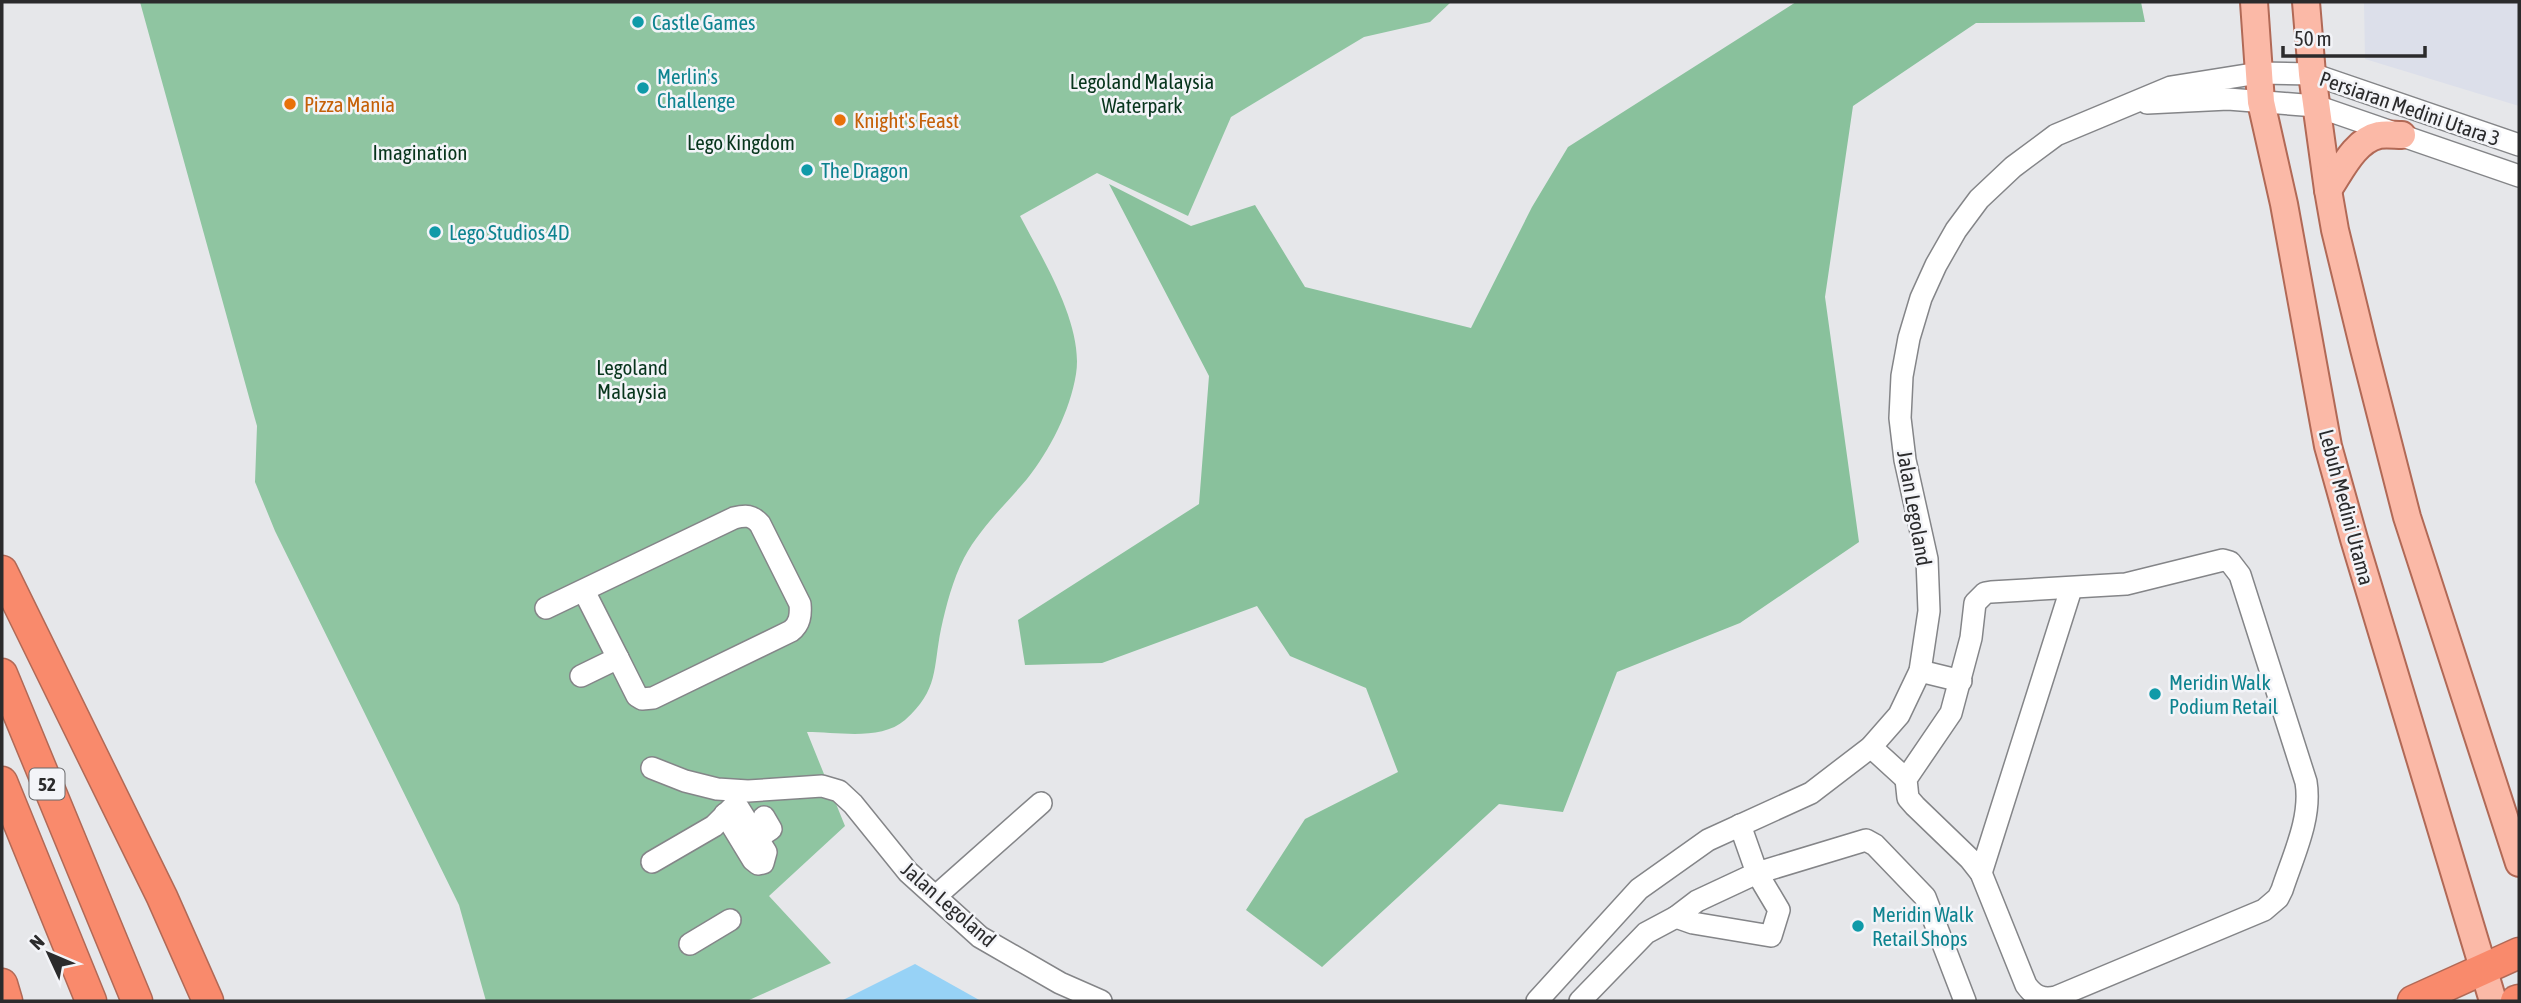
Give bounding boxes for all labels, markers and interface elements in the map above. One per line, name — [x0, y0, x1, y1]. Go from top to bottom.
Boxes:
place label: Castle Games — [652, 10, 755, 34]
marker: Castle Games — [630, 14, 646, 30]
scale bar — [2283, 14, 2425, 58]
text: 50 m — [2294, 26, 2332, 50]
place label: Merlin's Challenge — [657, 64, 735, 112]
street label: Persiaran Medini Utara 3 — [2317, 66, 2503, 150]
park label: Legoland Malaysia Waterpark — [1070, 69, 1214, 117]
marker: Merlin's Challenge — [635, 80, 651, 96]
place label: Pizza Mania — [304, 92, 395, 116]
marker: Pizza Mania — [282, 96, 298, 112]
place label: Knight's Feast — [854, 108, 959, 132]
marker: Knight's Feast — [832, 112, 848, 128]
park label: Lego Kingdom — [687, 130, 795, 154]
park label: Imagination — [373, 140, 467, 164]
place label: The Dragon — [821, 158, 908, 182]
marker: The Dragon — [799, 162, 815, 178]
place label: Lego Studios 4D — [449, 220, 570, 244]
marker: Lego Studios 4D — [427, 224, 443, 240]
park label: Legoland Malaysia — [596, 355, 668, 403]
street label: Lebuh Medini Utama — [2315, 427, 2379, 587]
street label: Jalan Legoland — [1893, 449, 1937, 567]
place label: Meridin Walk Podium Retail — [2169, 670, 2279, 718]
marker: Meridin Walk Podium Retail — [2147, 686, 2163, 702]
road number: 52 — [30, 768, 64, 800]
street label: Jalan Legoland — [897, 857, 1001, 951]
place label: Meridin Walk Retail Shops — [1872, 902, 1974, 950]
marker: Meridin Walk Retail Shops — [1850, 918, 1866, 934]
north arrow — [14, 919, 84, 989]
text: N — [25, 931, 49, 954]

